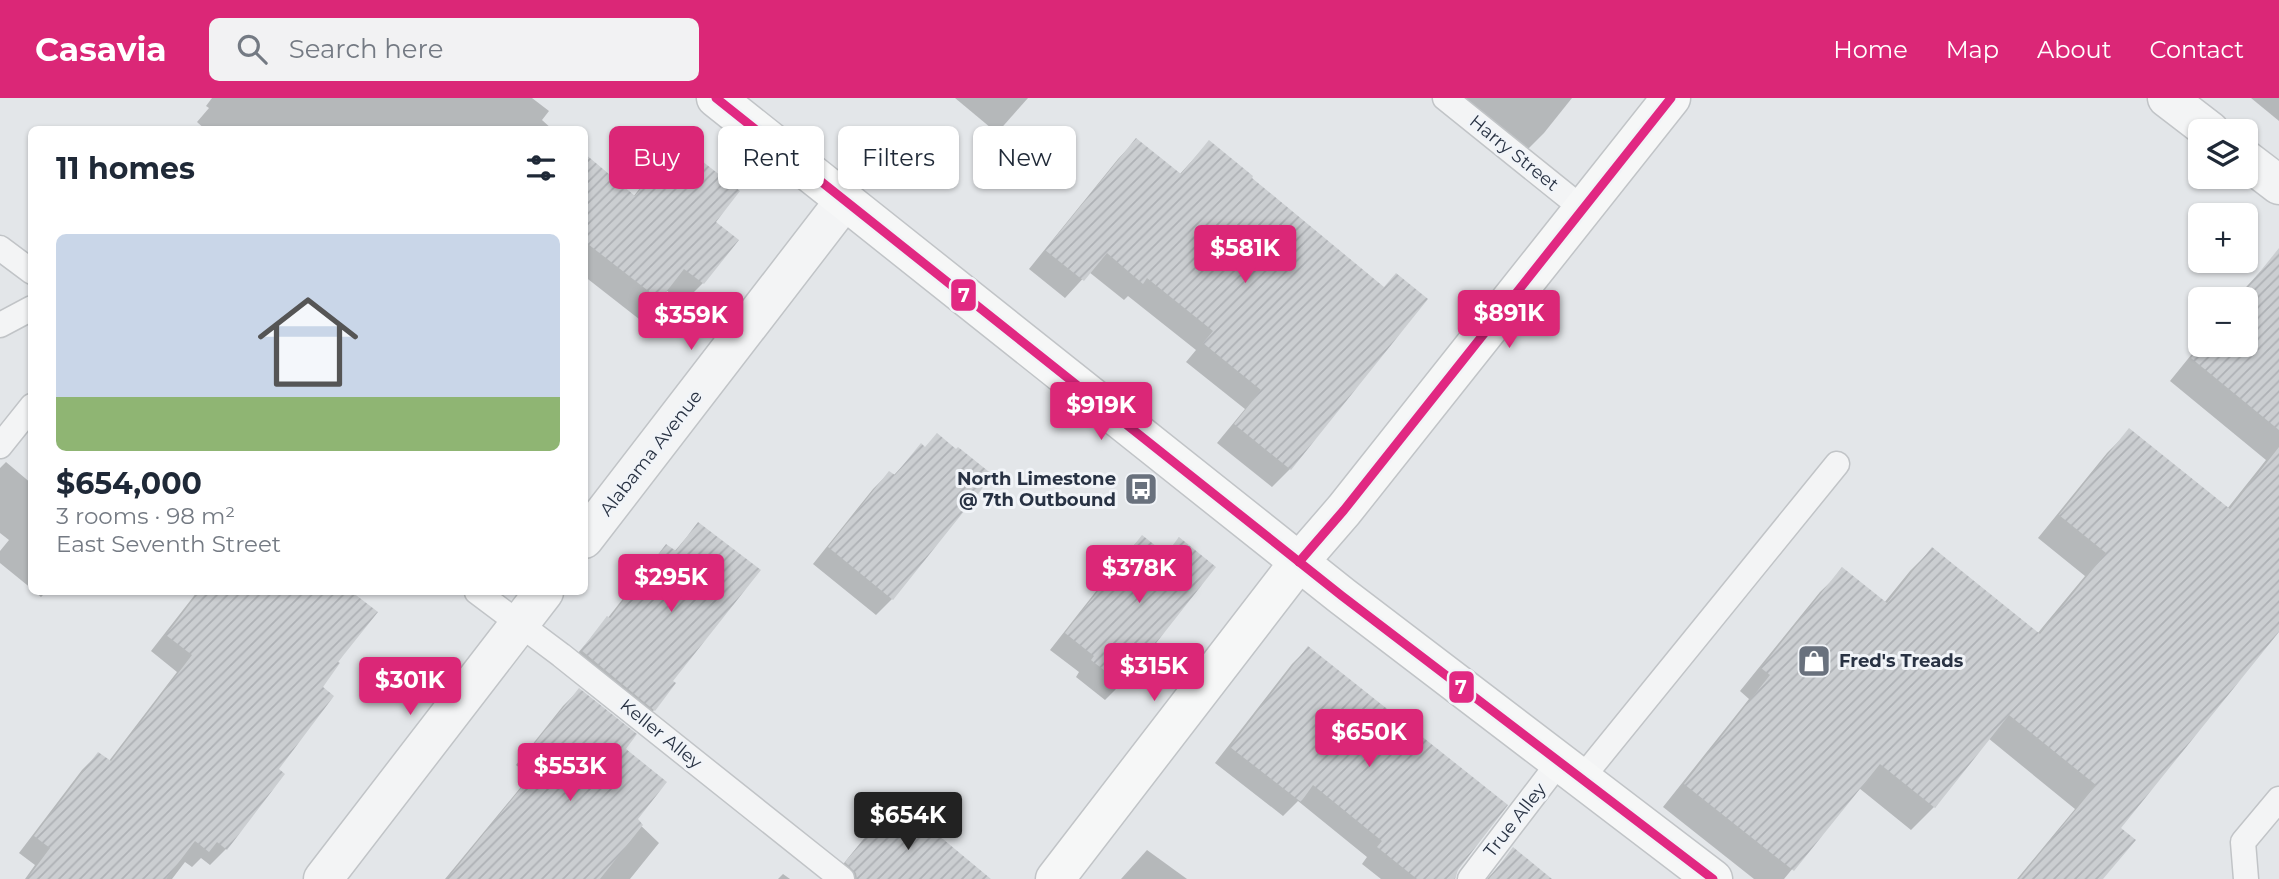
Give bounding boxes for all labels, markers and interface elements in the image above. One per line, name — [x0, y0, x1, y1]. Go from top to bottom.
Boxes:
search box — [209, 18, 699, 81]
text: Casavia — [35, 29, 167, 69]
icon: search — [233, 30, 271, 68]
text: Search here — [289, 33, 443, 65]
text: Home — [1833, 35, 1908, 64]
text: Map — [1946, 35, 1999, 64]
text: About — [2037, 35, 2111, 64]
text: Contact — [2149, 35, 2244, 64]
street label: Harry Street — [1465, 110, 1563, 196]
map controls — [2188, 119, 2258, 357]
button: layers — [2188, 119, 2258, 189]
chip: Buy — [609, 126, 704, 189]
chip: Rent — [718, 126, 824, 189]
chip: Filters — [838, 126, 959, 189]
chip: New — [973, 126, 1076, 189]
icon: filters — [522, 149, 560, 187]
text: 11 homes — [56, 150, 195, 187]
button: + — [2188, 203, 2258, 273]
pin: $581K — [1196, 226, 1294, 285]
text: $581K — [1210, 234, 1280, 262]
line badge: 7 — [950, 278, 977, 312]
icon: home — [245, 279, 371, 405]
text: 7 — [958, 284, 970, 307]
button: − — [2188, 287, 2258, 357]
pin: $891K — [1460, 290, 1558, 350]
pin: $359K — [642, 292, 740, 352]
text: $891K — [1474, 299, 1544, 327]
text: $359K — [654, 301, 728, 329]
pin: $919K — [1052, 382, 1150, 442]
street label: Alabama Avenue — [595, 386, 707, 520]
text: $919K — [1066, 391, 1136, 419]
text: $654,000 — [56, 465, 202, 502]
place label: North Limestone @ 7th Outbound — [957, 468, 1116, 511]
bus stop icon: North Limestone @ 7th Outbound — [1122, 470, 1160, 508]
text: 3 rooms · 98 m² — [56, 502, 235, 530]
text: East Seventh Street — [56, 530, 281, 558]
pin: $378K — [1090, 546, 1188, 605]
pin: $295K — [622, 554, 720, 614]
text: $378K — [1102, 554, 1176, 582]
text: $295K — [634, 563, 708, 591]
shop icon: Fred's Treads — [1795, 642, 1833, 680]
pin: $315K — [1105, 644, 1203, 703]
place label: Fred's Treads — [1839, 650, 1964, 672]
text: $315K — [1120, 652, 1188, 680]
pin: $301K — [361, 658, 459, 717]
text: $301K — [375, 666, 445, 694]
line badge: 7 — [1448, 670, 1475, 704]
text: 7 — [1455, 676, 1467, 699]
street label: Keller Alley — [616, 694, 707, 774]
pin: $650K — [1320, 710, 1418, 769]
text: $650K — [1331, 718, 1407, 746]
pin: $553K — [521, 744, 619, 803]
text: $553K — [534, 752, 606, 780]
street label: True Alley — [1479, 778, 1551, 861]
pin: $654K — [859, 792, 957, 852]
text: $654K — [870, 801, 946, 829]

